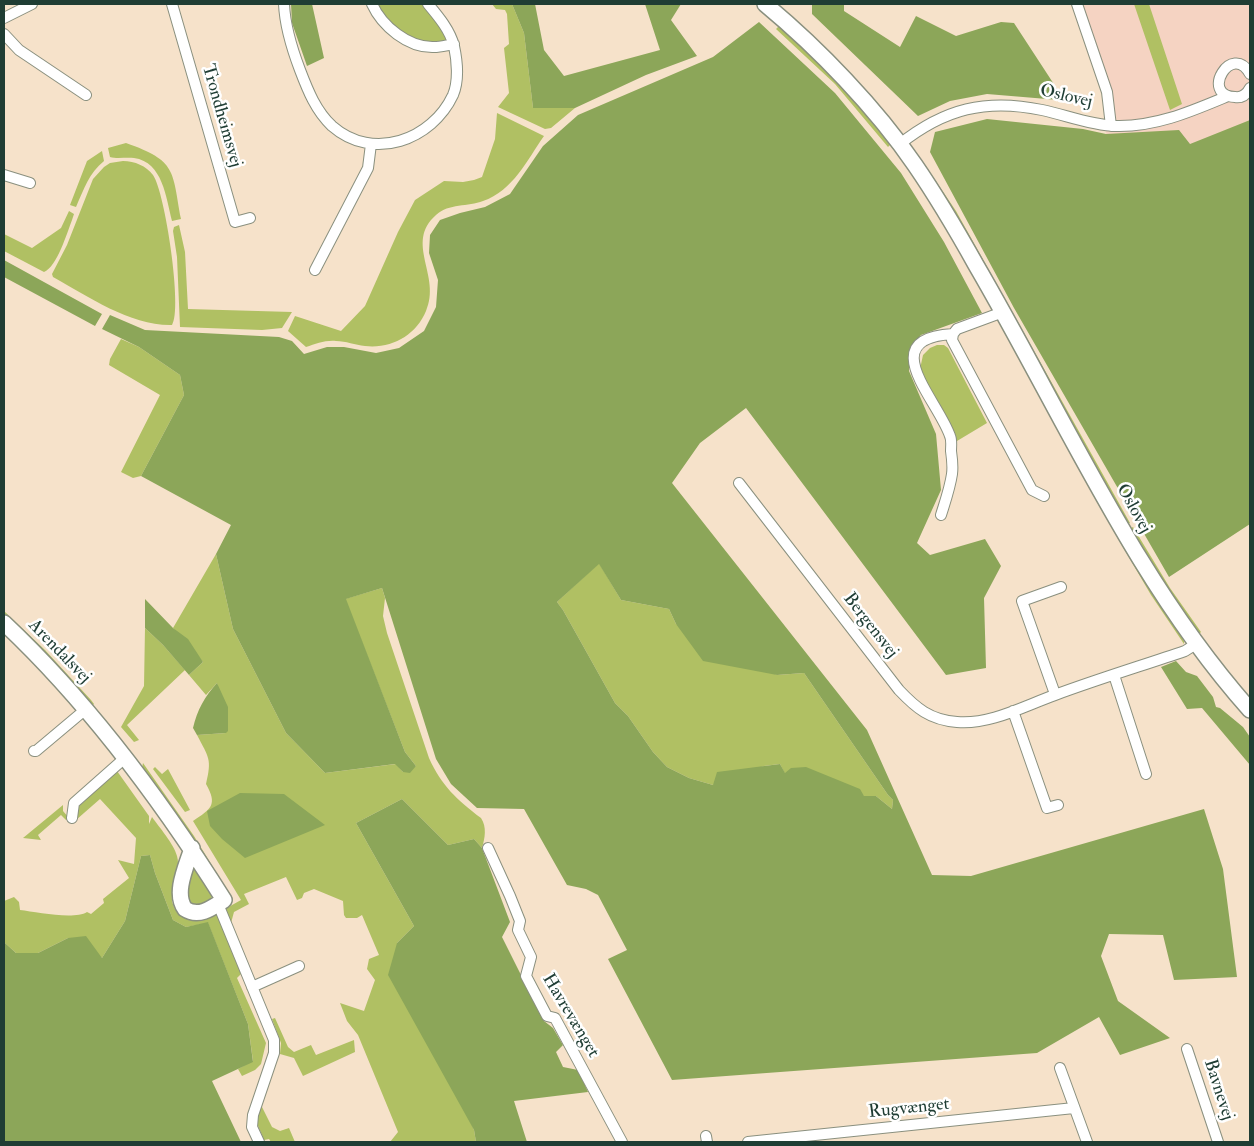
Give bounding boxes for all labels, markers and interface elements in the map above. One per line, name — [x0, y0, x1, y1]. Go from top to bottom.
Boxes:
street label: Trondheimsvej — [196, 62, 246, 170]
street label: Oslovej — [1038, 81, 1094, 113]
street label: Oslovej — [1111, 481, 1155, 537]
street label: Bergensvej — [838, 589, 902, 663]
street label: Arendalsvej — [23, 615, 95, 689]
street label: Havrevænget — [537, 970, 603, 1062]
street label: Bavnevej — [1198, 1057, 1238, 1123]
street label: Rugvænget — [867, 1094, 951, 1124]

